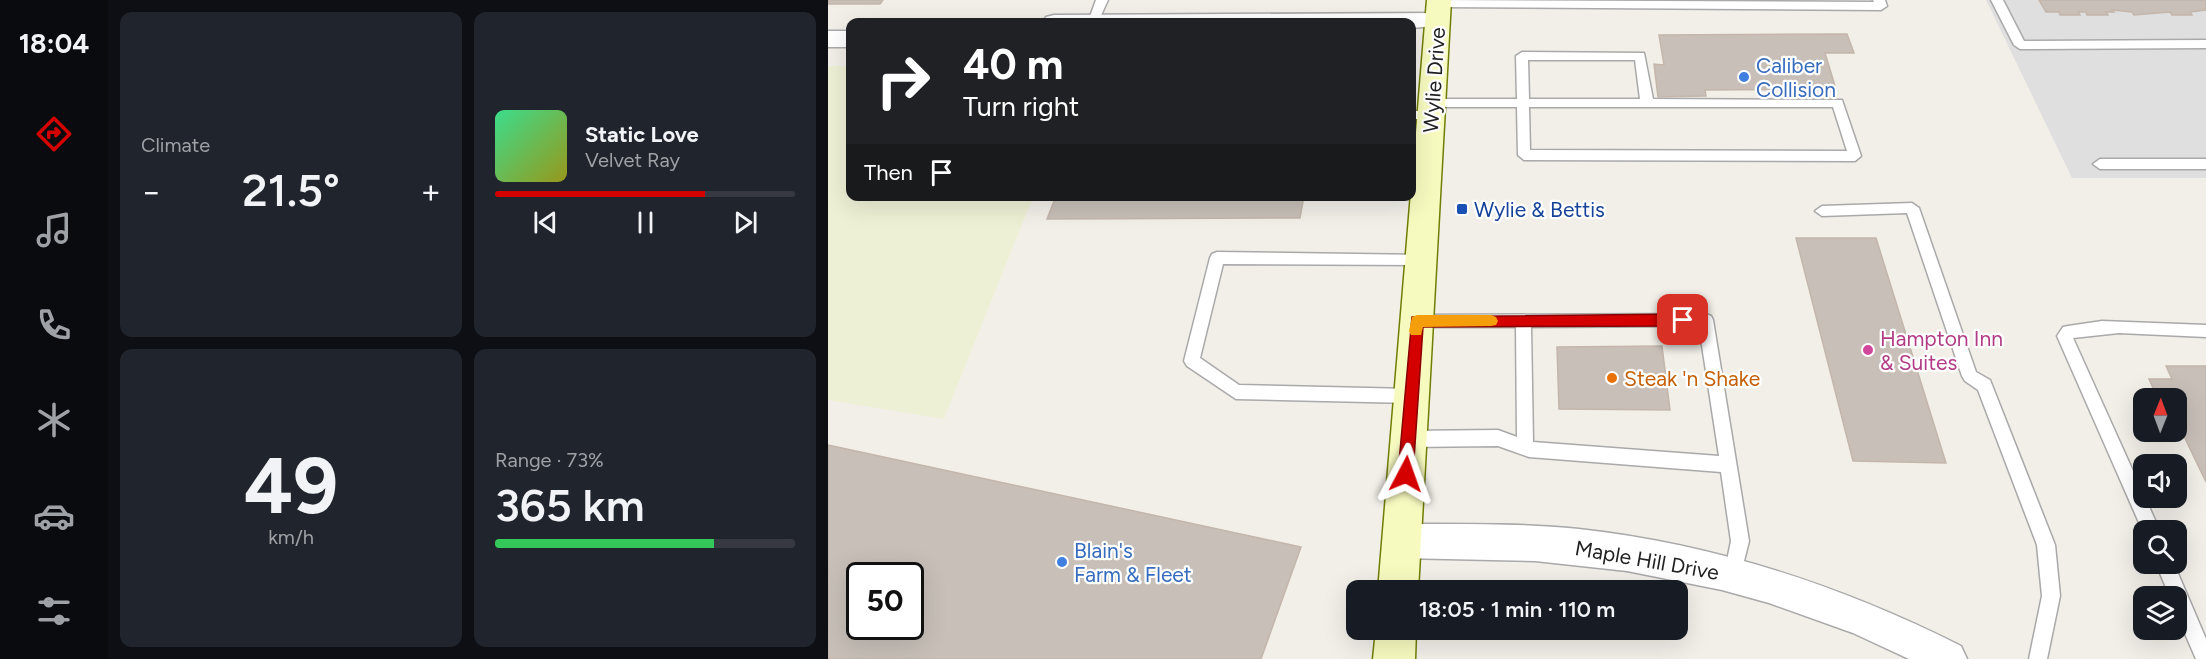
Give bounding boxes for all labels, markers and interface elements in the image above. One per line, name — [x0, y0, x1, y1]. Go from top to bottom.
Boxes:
street label: Wylie Drive — [1418, 26, 1450, 134]
text: 18:04 — [19, 27, 89, 60]
text: 40 m — [963, 39, 1063, 90]
icon: right — [864, 42, 942, 120]
place label: Caliber Collision — [1756, 53, 1836, 102]
marker: Caliber Collision — [1737, 70, 1751, 84]
text: Turn right — [963, 90, 1079, 123]
icon: directions — [33, 113, 75, 155]
text: Static Love — [585, 121, 699, 148]
text: Climate — [141, 133, 210, 157]
text: Velvet Ray — [585, 148, 680, 172]
icon: arrive — [925, 156, 958, 189]
text: Then — [864, 159, 913, 186]
text: 21.5° — [242, 163, 340, 217]
text: − — [141, 172, 162, 211]
text: + — [420, 172, 441, 211]
place label: Wylie & Bettis — [1474, 197, 1605, 222]
marker: Wylie & Bettis — [1455, 202, 1469, 216]
icon: previous — [529, 206, 562, 239]
icon: pause — [629, 206, 662, 239]
icon: next — [729, 206, 762, 239]
icon: music — [33, 209, 75, 251]
pin — [1657, 294, 1708, 345]
icon: arrive — [1666, 303, 1699, 336]
icon: phone — [33, 304, 75, 346]
place label: Hampton Inn & Suites — [1880, 326, 2003, 375]
marker: Hampton Inn & Suites — [1861, 343, 1875, 357]
place label: Steak 'n Shake — [1624, 366, 1760, 391]
marker: Steak 'n Shake — [1605, 371, 1619, 385]
north arrow — [2133, 388, 2187, 442]
map controls — [2133, 388, 2187, 640]
icon: climate — [33, 399, 75, 441]
text: 49 — [244, 439, 338, 533]
position arrow — [1374, 442, 1438, 506]
text: Range · 73% — [495, 448, 604, 472]
button: sound — [2133, 454, 2187, 508]
text: 365 km — [495, 478, 645, 532]
icon: car — [33, 495, 75, 537]
button: search — [2133, 520, 2187, 574]
text: km/h — [268, 525, 314, 549]
street label: Maple Hill Drive — [1573, 535, 1721, 585]
place label: Blain's Farm & Fleet — [1074, 538, 1192, 587]
marker: Blain's Farm & Fleet — [1055, 555, 1069, 569]
speed limit sign: 50 — [846, 562, 924, 640]
button: layers — [2133, 586, 2187, 640]
icon: filters — [33, 590, 75, 632]
text: 18:05 · 1 min · 110 m — [1419, 596, 1615, 623]

